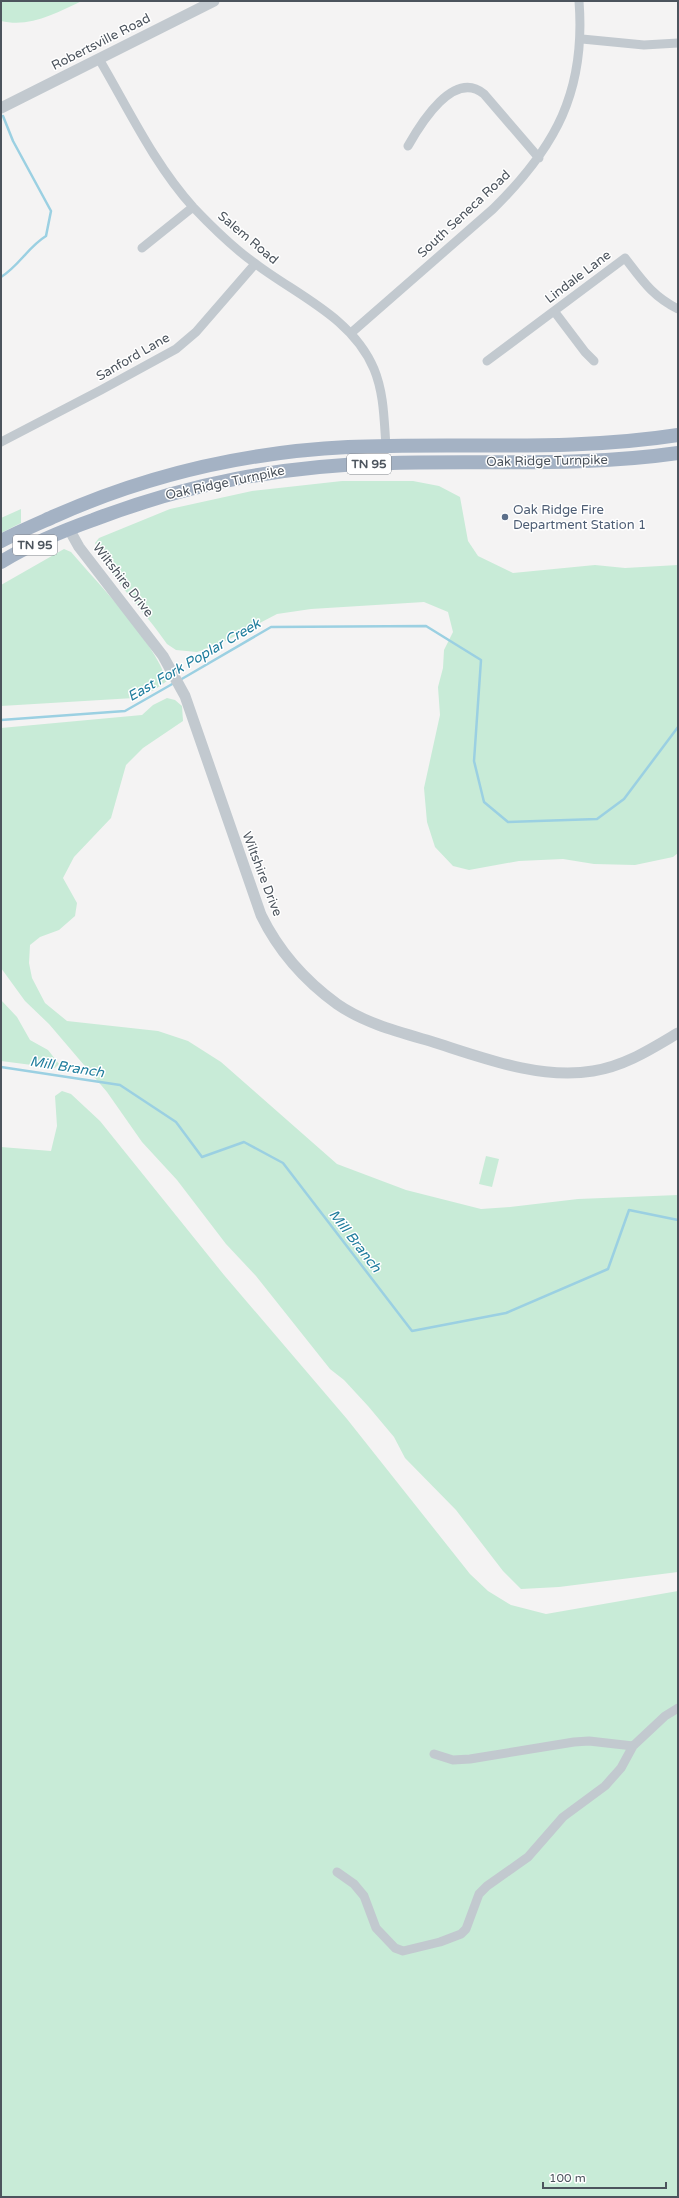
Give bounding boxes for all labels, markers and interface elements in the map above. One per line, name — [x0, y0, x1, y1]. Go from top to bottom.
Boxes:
street label: Robertsville Road — [49, 10, 153, 74]
street label: South Seneca Road — [414, 167, 514, 261]
street label: Salem Road — [215, 208, 281, 268]
street label: Lindale Lane — [542, 247, 614, 307]
street label: Sanford Lane — [93, 330, 173, 384]
street label: Oak Ridge Turnpike — [486, 452, 608, 470]
road number: TN 95 — [347, 454, 391, 474]
street label: Oak Ridge Turnpike — [164, 463, 286, 503]
place label: Oak Ridge Fire Department Station 1 — [513, 502, 646, 533]
marker: Oak Ridge Fire Department Station 1 — [500, 512, 510, 522]
road number: TN 95 — [13, 535, 57, 555]
street label: Wiltshire Drive — [89, 540, 157, 620]
water label: East Fork Poplar Creek — [125, 614, 265, 705]
street label: Wiltshire Drive — [239, 829, 285, 919]
water label: Mill Branch — [29, 1053, 106, 1081]
water label: Mill Branch — [325, 1206, 385, 1276]
scale bar — [543, 2164, 666, 2190]
text: 100 m — [549, 2171, 586, 2185]

